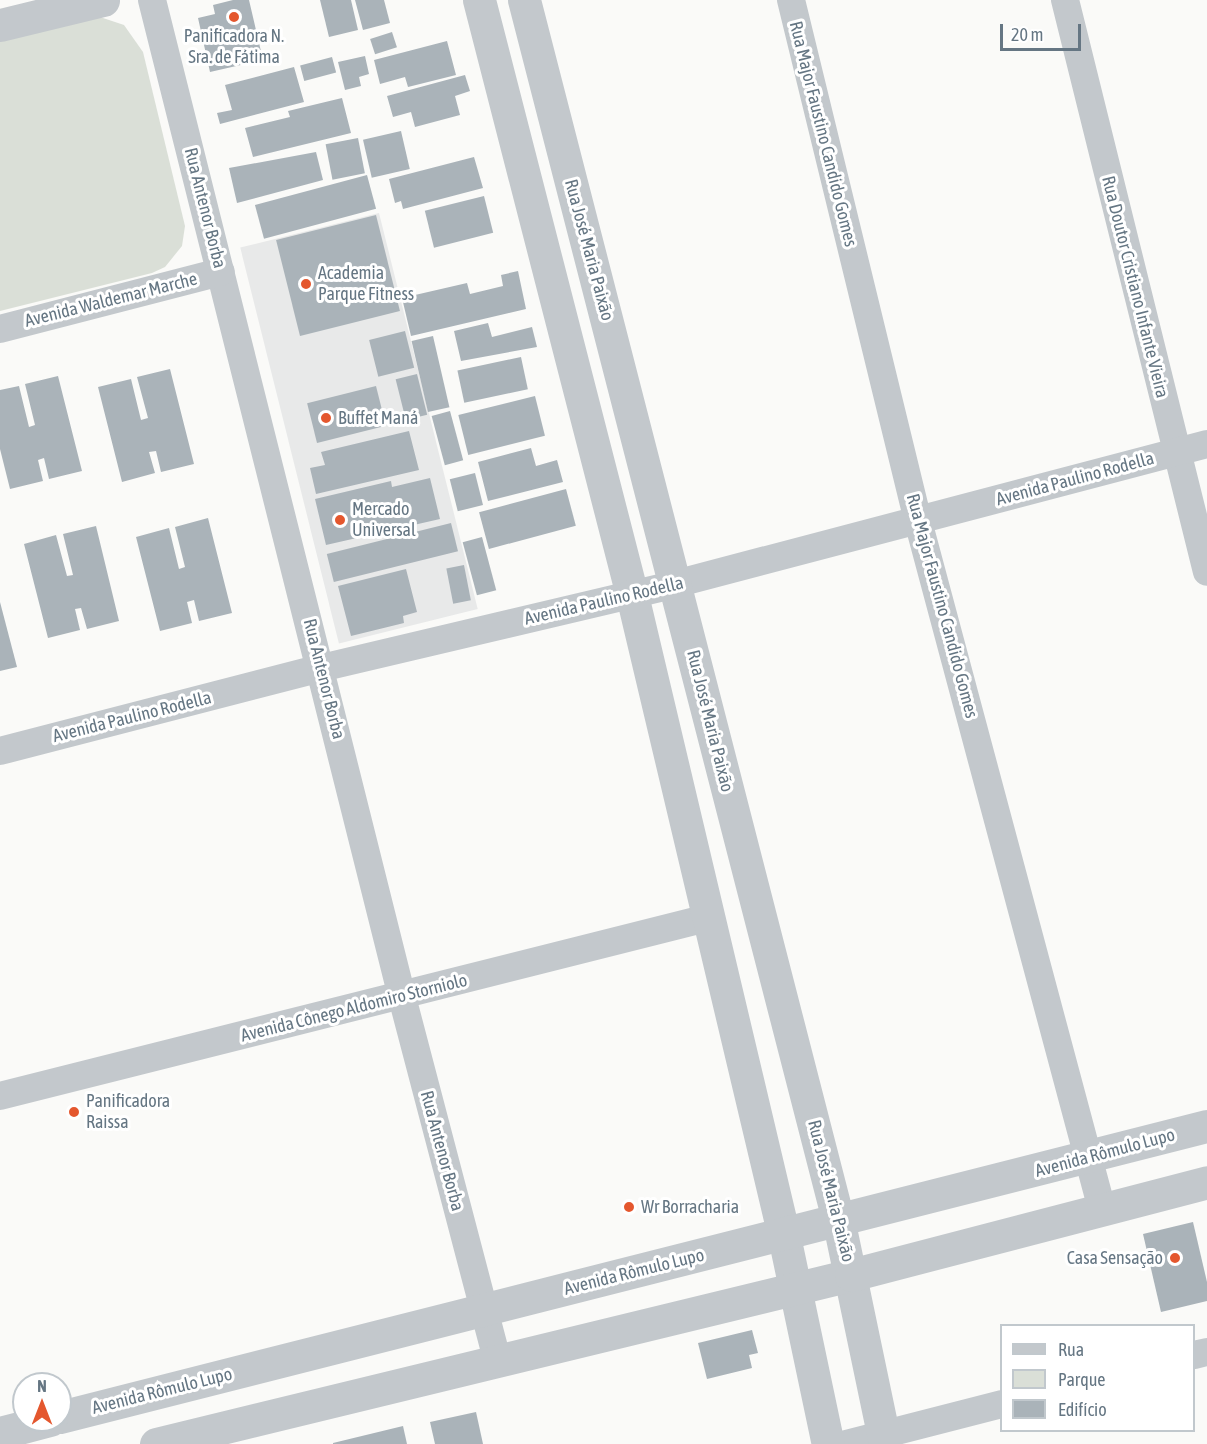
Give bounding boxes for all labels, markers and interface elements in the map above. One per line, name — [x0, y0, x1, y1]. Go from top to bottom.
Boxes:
marker: Panificadora N. Sra. de Fátima — [227, 10, 241, 24]
scale bar — [1003, 12, 1084, 50]
street label: Rua Major Faustino Candido Gomes — [785, 19, 861, 249]
text: 20 m — [1011, 24, 1043, 45]
place label: Panificadora N. Sra. de Fátima — [184, 26, 284, 68]
street label: Rua Antenor Borba — [180, 146, 230, 270]
street label: Rua Doutor Cristiano Infante Vieira — [1097, 174, 1173, 400]
street label: Rua José Maria Paixão — [560, 177, 618, 323]
place label: Academia Parque Fitness — [318, 263, 414, 306]
street label: Avenida Waldemar Marche — [22, 268, 200, 332]
marker: Academia Parque Fitness — [299, 277, 313, 291]
place label: Buffet Maná — [338, 407, 418, 429]
marker: Buffet Maná — [319, 411, 333, 425]
street label: Avenida Paulino Rodella — [994, 448, 1156, 510]
street label: Rua Major Faustino Candido Gomes — [902, 491, 982, 721]
place label: Mercado Universal — [352, 499, 416, 542]
marker: Mercado Universal — [333, 513, 347, 527]
street label: Avenida Paulino Rodella — [522, 572, 686, 630]
street label: Rua Antenor Borba — [299, 617, 349, 741]
street label: Rua José Maria Paixão — [682, 648, 738, 794]
street label: Avenida Paulino Rodella — [50, 687, 214, 747]
street label: Avenida Cônego Aldomiro Storniolo — [239, 969, 469, 1047]
street label: Rua Antenor Borba — [416, 1089, 468, 1213]
place label: Panificadora Raissa — [86, 1091, 170, 1134]
marker: Panificadora Raissa — [67, 1105, 81, 1119]
street label: Rua José Maria Paixão — [803, 1118, 859, 1264]
street label: Avenida Rômulo Lupo — [1033, 1124, 1177, 1182]
place label: Wr Borracharia — [641, 1196, 739, 1218]
marker: Wr Borracharia — [622, 1200, 636, 1214]
street label: Avenida Rômulo Lupo — [562, 1244, 706, 1300]
place label: Casa Sensação — [1067, 1247, 1163, 1269]
marker: Casa Sensação — [1168, 1251, 1182, 1265]
legend — [1000, 1324, 1195, 1432]
text: Rua — [1058, 1339, 1084, 1360]
street label: Avenida Rômulo Lupo — [90, 1363, 234, 1419]
text: Parque — [1058, 1369, 1106, 1390]
north arrow — [12, 1372, 72, 1432]
text: N — [37, 1377, 47, 1395]
text: Edifício — [1058, 1399, 1107, 1420]

